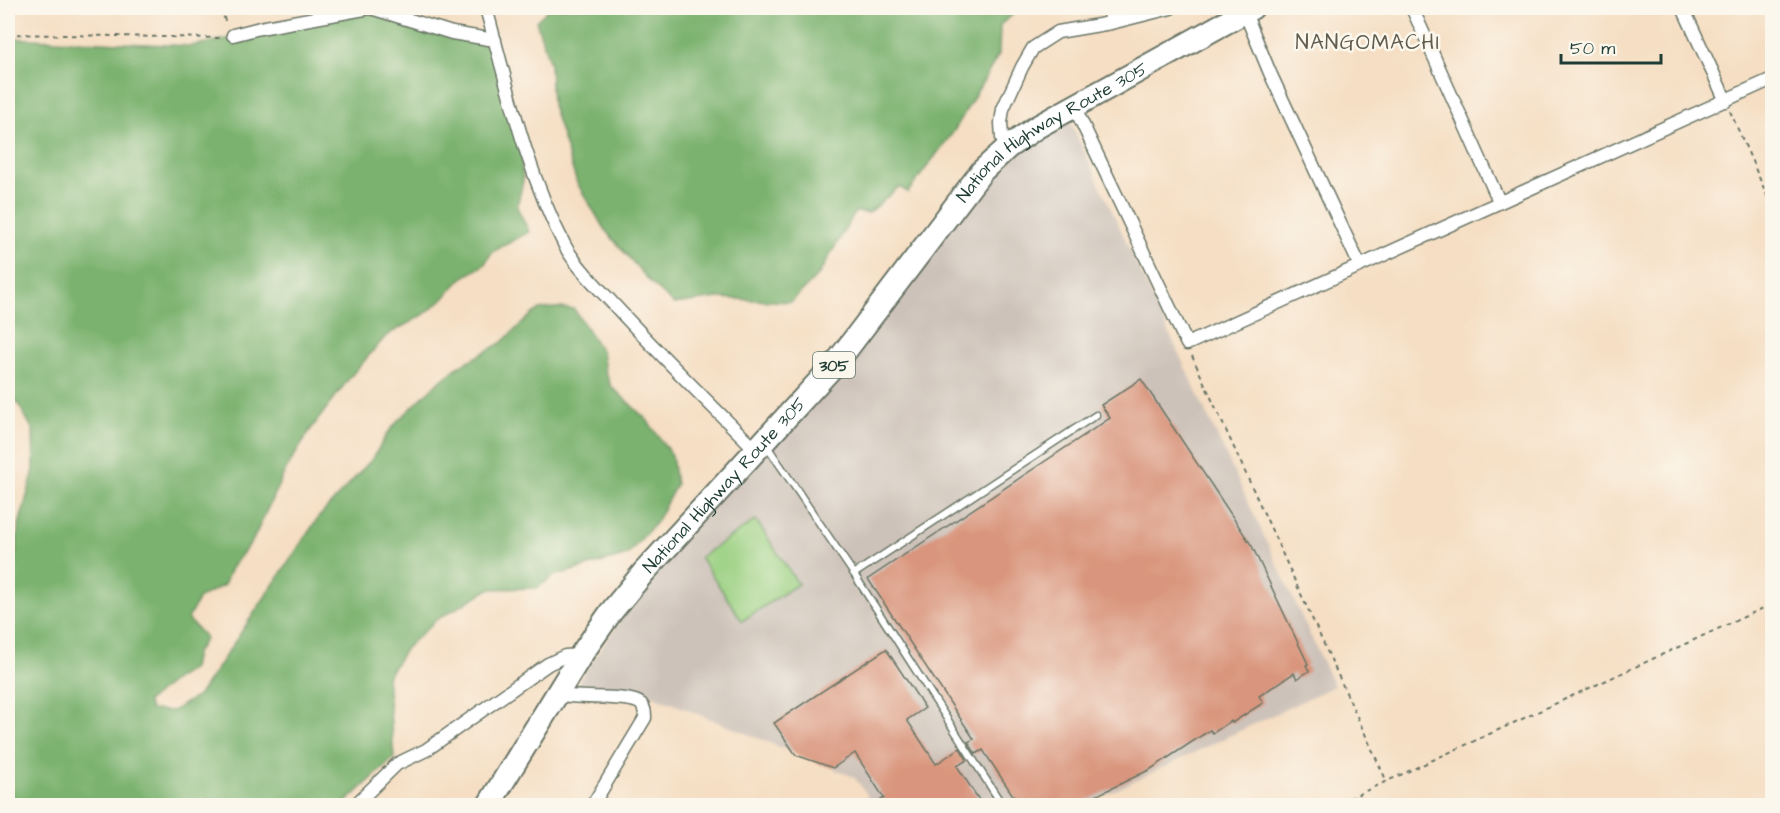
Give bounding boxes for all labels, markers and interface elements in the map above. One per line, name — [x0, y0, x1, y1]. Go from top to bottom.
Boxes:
scale bar — [1561, 27, 1662, 65]
district label: NANGOMACHI — [1296, 28, 1440, 57]
text: 50 m — [1570, 36, 1615, 61]
street label: National Highway Route 305 — [951, 56, 1152, 208]
road number: 305 — [813, 352, 855, 378]
street label: National Highway Route 305 — [637, 391, 812, 579]

